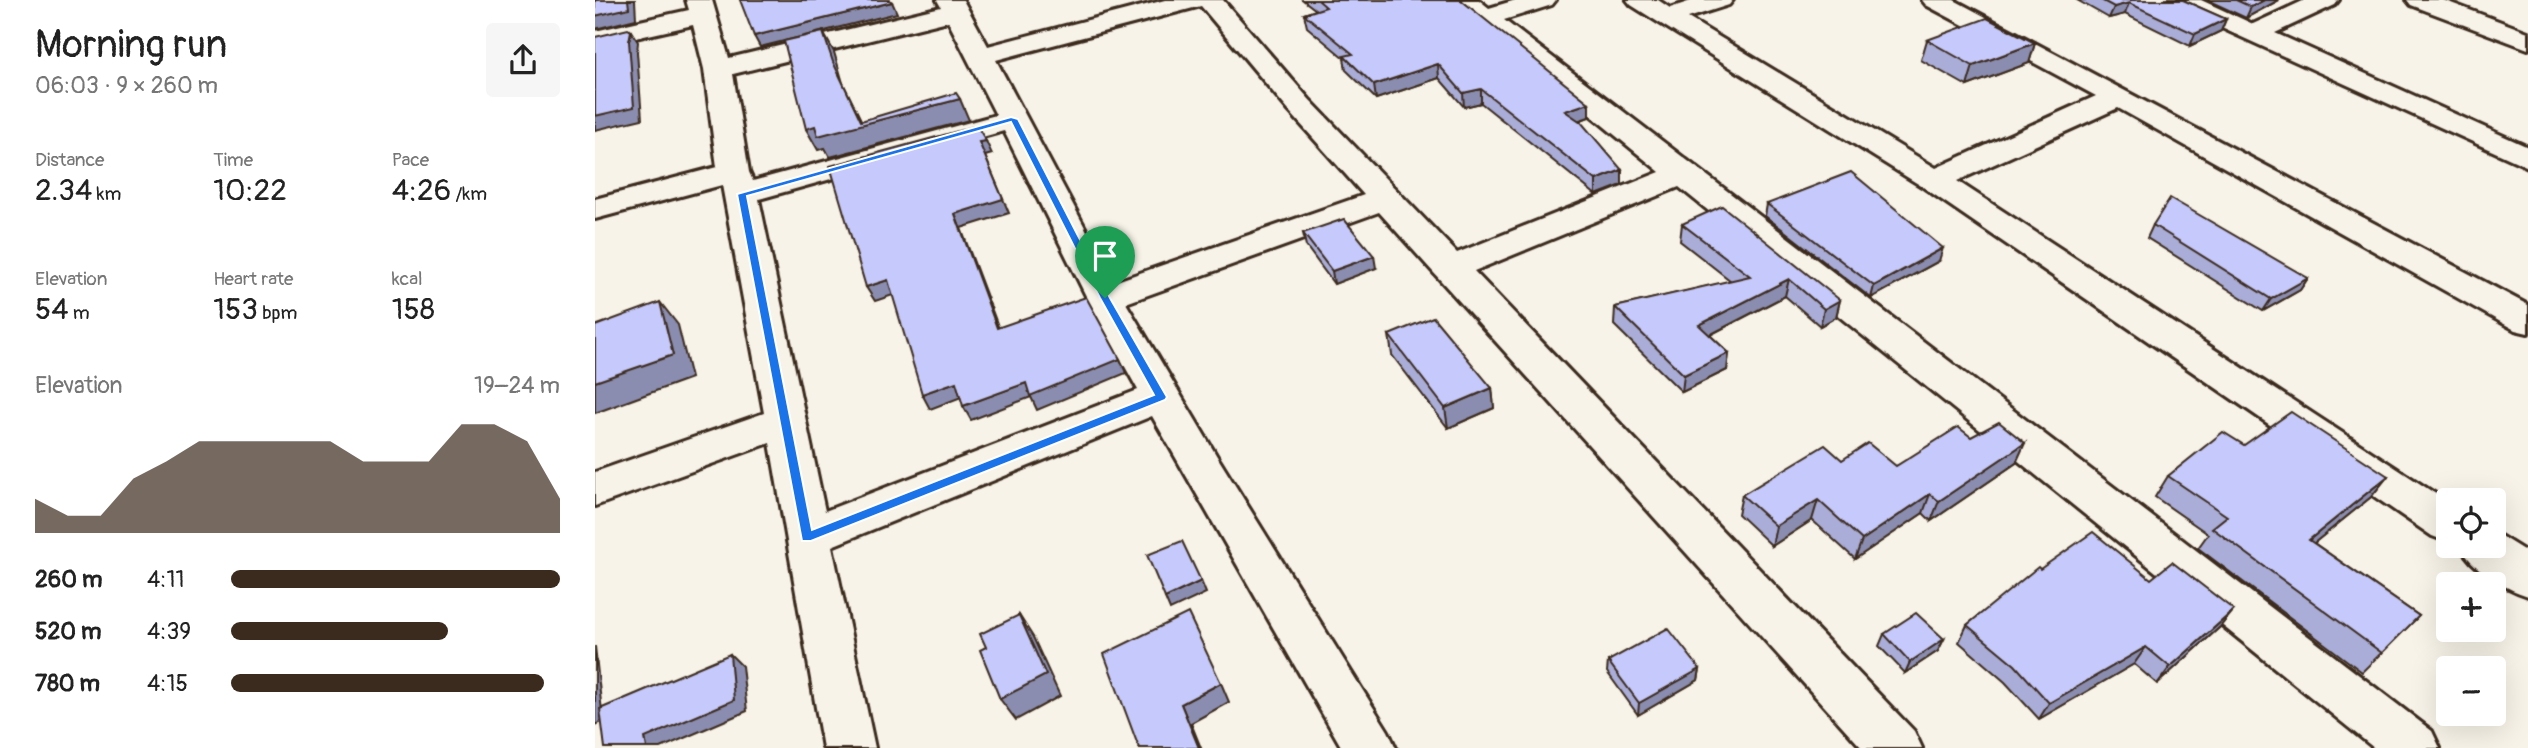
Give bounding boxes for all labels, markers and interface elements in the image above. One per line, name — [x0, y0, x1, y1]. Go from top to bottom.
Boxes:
text: Morning run — [35, 21, 227, 69]
button: share — [486, 23, 560, 97]
text: 06:03 · 9 × 260 m — [35, 71, 218, 100]
text: Distance — [35, 148, 104, 172]
text: Time — [213, 148, 253, 172]
text: Pace — [392, 148, 429, 172]
text: 2.34 — [35, 172, 92, 209]
text: 10:22 — [213, 172, 287, 209]
text: 4:26 — [392, 172, 451, 209]
text: km — [92, 182, 121, 206]
text: /km — [451, 182, 487, 206]
pin — [1075, 226, 1135, 298]
icon: arrive — [1086, 237, 1124, 275]
text: Elevation — [35, 267, 107, 291]
text: Heart rate — [213, 267, 293, 291]
text: kcal — [392, 267, 423, 291]
text: 54 — [35, 291, 69, 328]
text: 153 — [213, 291, 258, 328]
text: 158 — [392, 291, 435, 328]
text: m — [69, 301, 90, 325]
text: bpm — [258, 301, 297, 325]
text: Elevation — [35, 371, 123, 400]
text: 19–24 m — [474, 371, 560, 400]
map controls — [2436, 488, 2506, 726]
button: locate — [2436, 488, 2506, 558]
text: 260 m — [35, 565, 102, 594]
text: 4:11 — [147, 565, 184, 594]
button: + — [2436, 572, 2506, 642]
text: 520 m — [35, 617, 101, 646]
text: 4:39 — [147, 617, 191, 646]
button: − — [2436, 656, 2506, 726]
text: 780 m — [35, 669, 100, 698]
text: 4:15 — [147, 669, 188, 698]

